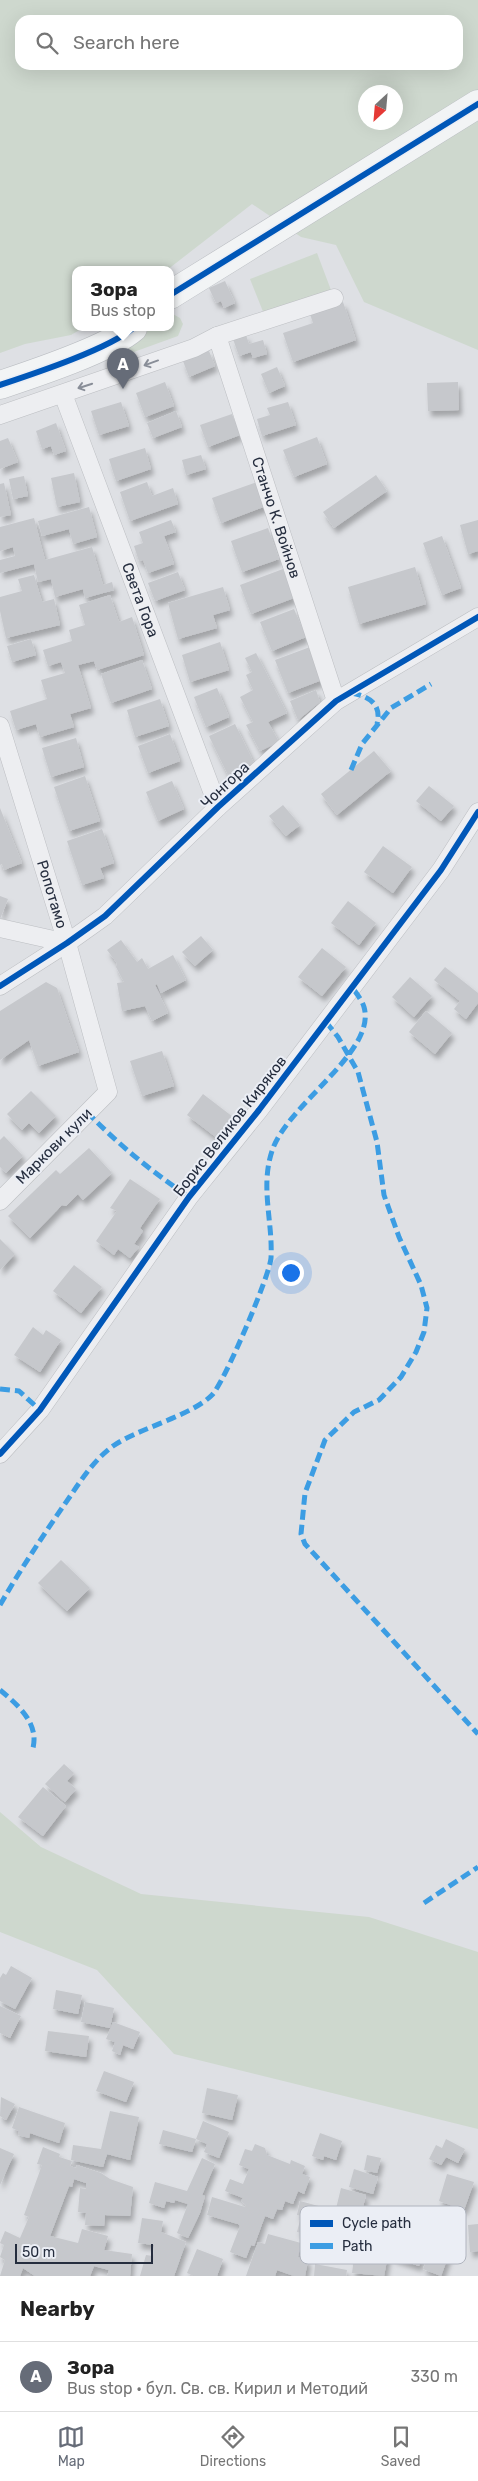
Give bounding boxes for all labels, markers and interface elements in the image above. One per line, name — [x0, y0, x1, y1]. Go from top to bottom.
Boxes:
search box — [15, 15, 463, 70]
icon: search — [33, 29, 61, 57]
text: Search here — [73, 31, 180, 54]
north arrow — [358, 85, 403, 130]
popup — [72, 266, 174, 331]
text: Зора — [90, 278, 138, 301]
text: Bus stop — [90, 301, 156, 320]
pin: A — [107, 348, 139, 389]
one-way arrow — [143, 359, 159, 368]
one-way arrow — [77, 381, 93, 391]
street label: Станчо К. Войнов — [248, 455, 304, 581]
street label: Света Гора — [118, 560, 162, 640]
street label: Чонгора — [197, 758, 253, 812]
street label: Ропотамо — [33, 858, 71, 931]
street label: Борис Великов Киряков — [170, 1052, 290, 1200]
street label: Маркови кули — [12, 1104, 96, 1188]
your location — [278, 1260, 304, 1286]
legend — [300, 2206, 466, 2264]
text: Cycle path — [342, 2215, 411, 2232]
text: Path — [342, 2238, 373, 2255]
scale bar — [15, 2241, 152, 2264]
text: 50 m — [22, 2244, 55, 2261]
text: Nearby — [20, 2296, 95, 2321]
text: Зора — [67, 2356, 115, 2379]
text: A — [30, 2367, 42, 2386]
text: 330 m — [410, 2367, 458, 2386]
text: Bus stop · бул. Св. св. Кирил и Методий — [67, 2379, 368, 2398]
tab: Map — [57, 2423, 85, 2470]
tab: Directions — [200, 2423, 266, 2470]
tab: Saved — [381, 2423, 421, 2470]

